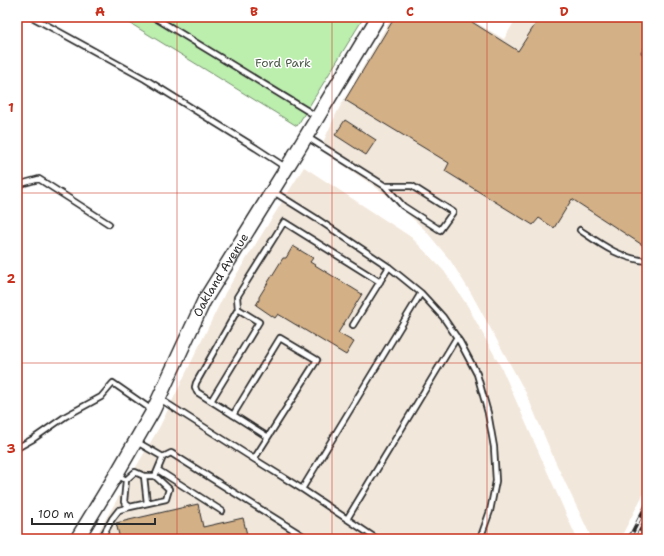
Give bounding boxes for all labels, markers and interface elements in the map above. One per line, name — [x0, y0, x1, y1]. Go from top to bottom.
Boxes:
text: A — [95, 3, 105, 20]
text: B — [250, 3, 258, 20]
text: C — [406, 3, 414, 20]
text: D — [559, 3, 569, 20]
park label: Ford Park — [255, 55, 311, 71]
text: 1 — [8, 99, 14, 116]
street label: Oakland Avenue — [190, 230, 252, 320]
text: 2 — [6, 270, 16, 287]
text: 3 — [6, 440, 16, 457]
scale bar — [32, 500, 155, 526]
text: 100 m — [38, 506, 74, 522]

